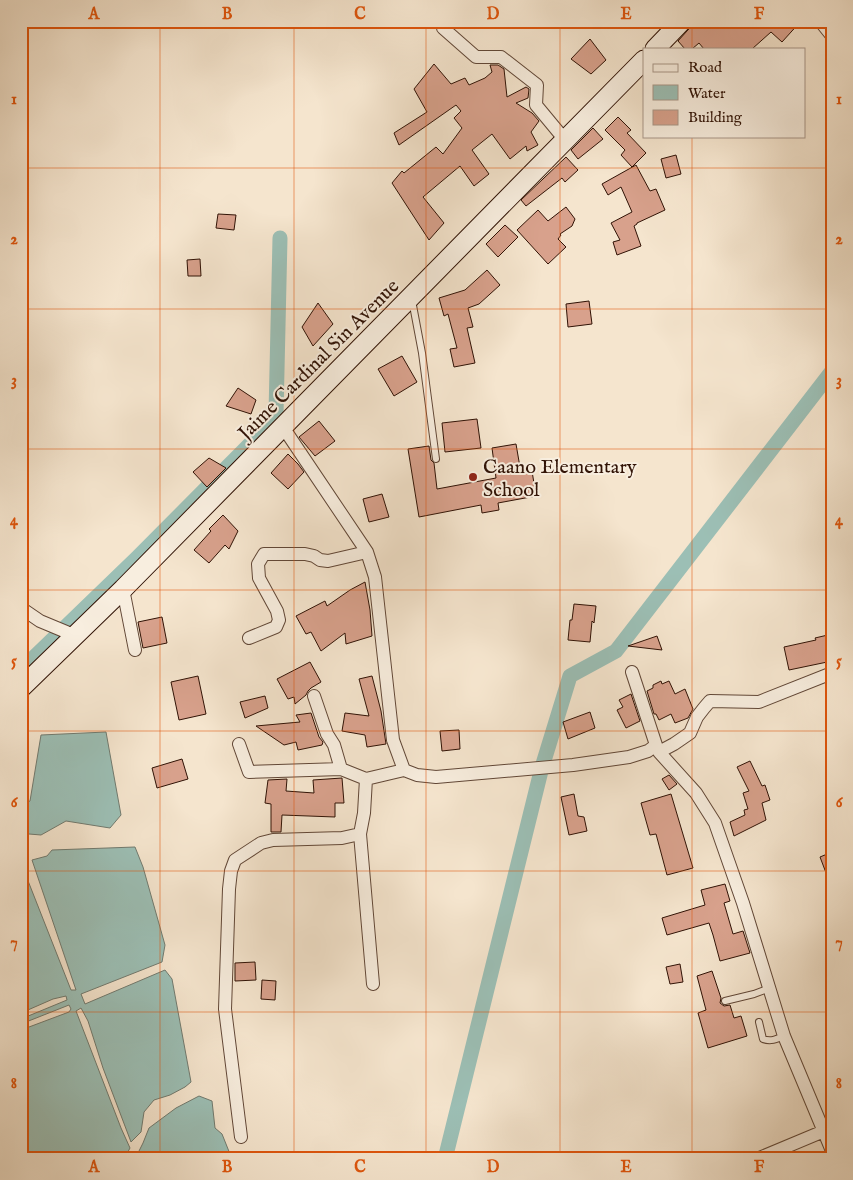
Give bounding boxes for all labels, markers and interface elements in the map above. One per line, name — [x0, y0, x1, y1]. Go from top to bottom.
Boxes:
text: A — [88, 5, 101, 25]
text: B — [222, 5, 233, 25]
text: C — [354, 5, 366, 25]
text: D — [487, 5, 500, 25]
text: E — [620, 5, 632, 25]
text: F — [754, 5, 765, 25]
legend — [643, 48, 806, 138]
text: Road — [688, 58, 723, 77]
text: Water — [688, 84, 726, 103]
text: 1 — [11, 90, 17, 110]
text: 1 — [836, 90, 842, 110]
text: Building — [688, 108, 743, 127]
text: 2 — [10, 230, 18, 250]
text: 2 — [835, 230, 843, 250]
street label: Jaime Cardinal Sin Avenue — [232, 274, 405, 447]
text: 3 — [11, 371, 17, 391]
text: 3 — [836, 371, 842, 391]
place label: Caano Elementary School — [483, 455, 637, 503]
marker: Caano Elementary School — [467, 471, 479, 483]
text: 4 — [10, 511, 19, 531]
text: 4 — [835, 511, 844, 531]
text: 5 — [11, 652, 17, 672]
text: 5 — [836, 652, 842, 672]
text: 6 — [11, 793, 19, 813]
text: 6 — [836, 793, 844, 813]
text: 7 — [10, 933, 18, 953]
text: 7 — [835, 933, 843, 953]
text: 8 — [11, 1074, 17, 1094]
text: 8 — [836, 1074, 842, 1094]
text: A — [88, 1158, 101, 1178]
text: B — [222, 1158, 233, 1178]
text: C — [354, 1158, 366, 1178]
text: D — [487, 1158, 500, 1178]
text: E — [620, 1158, 632, 1178]
text: F — [754, 1158, 765, 1178]

